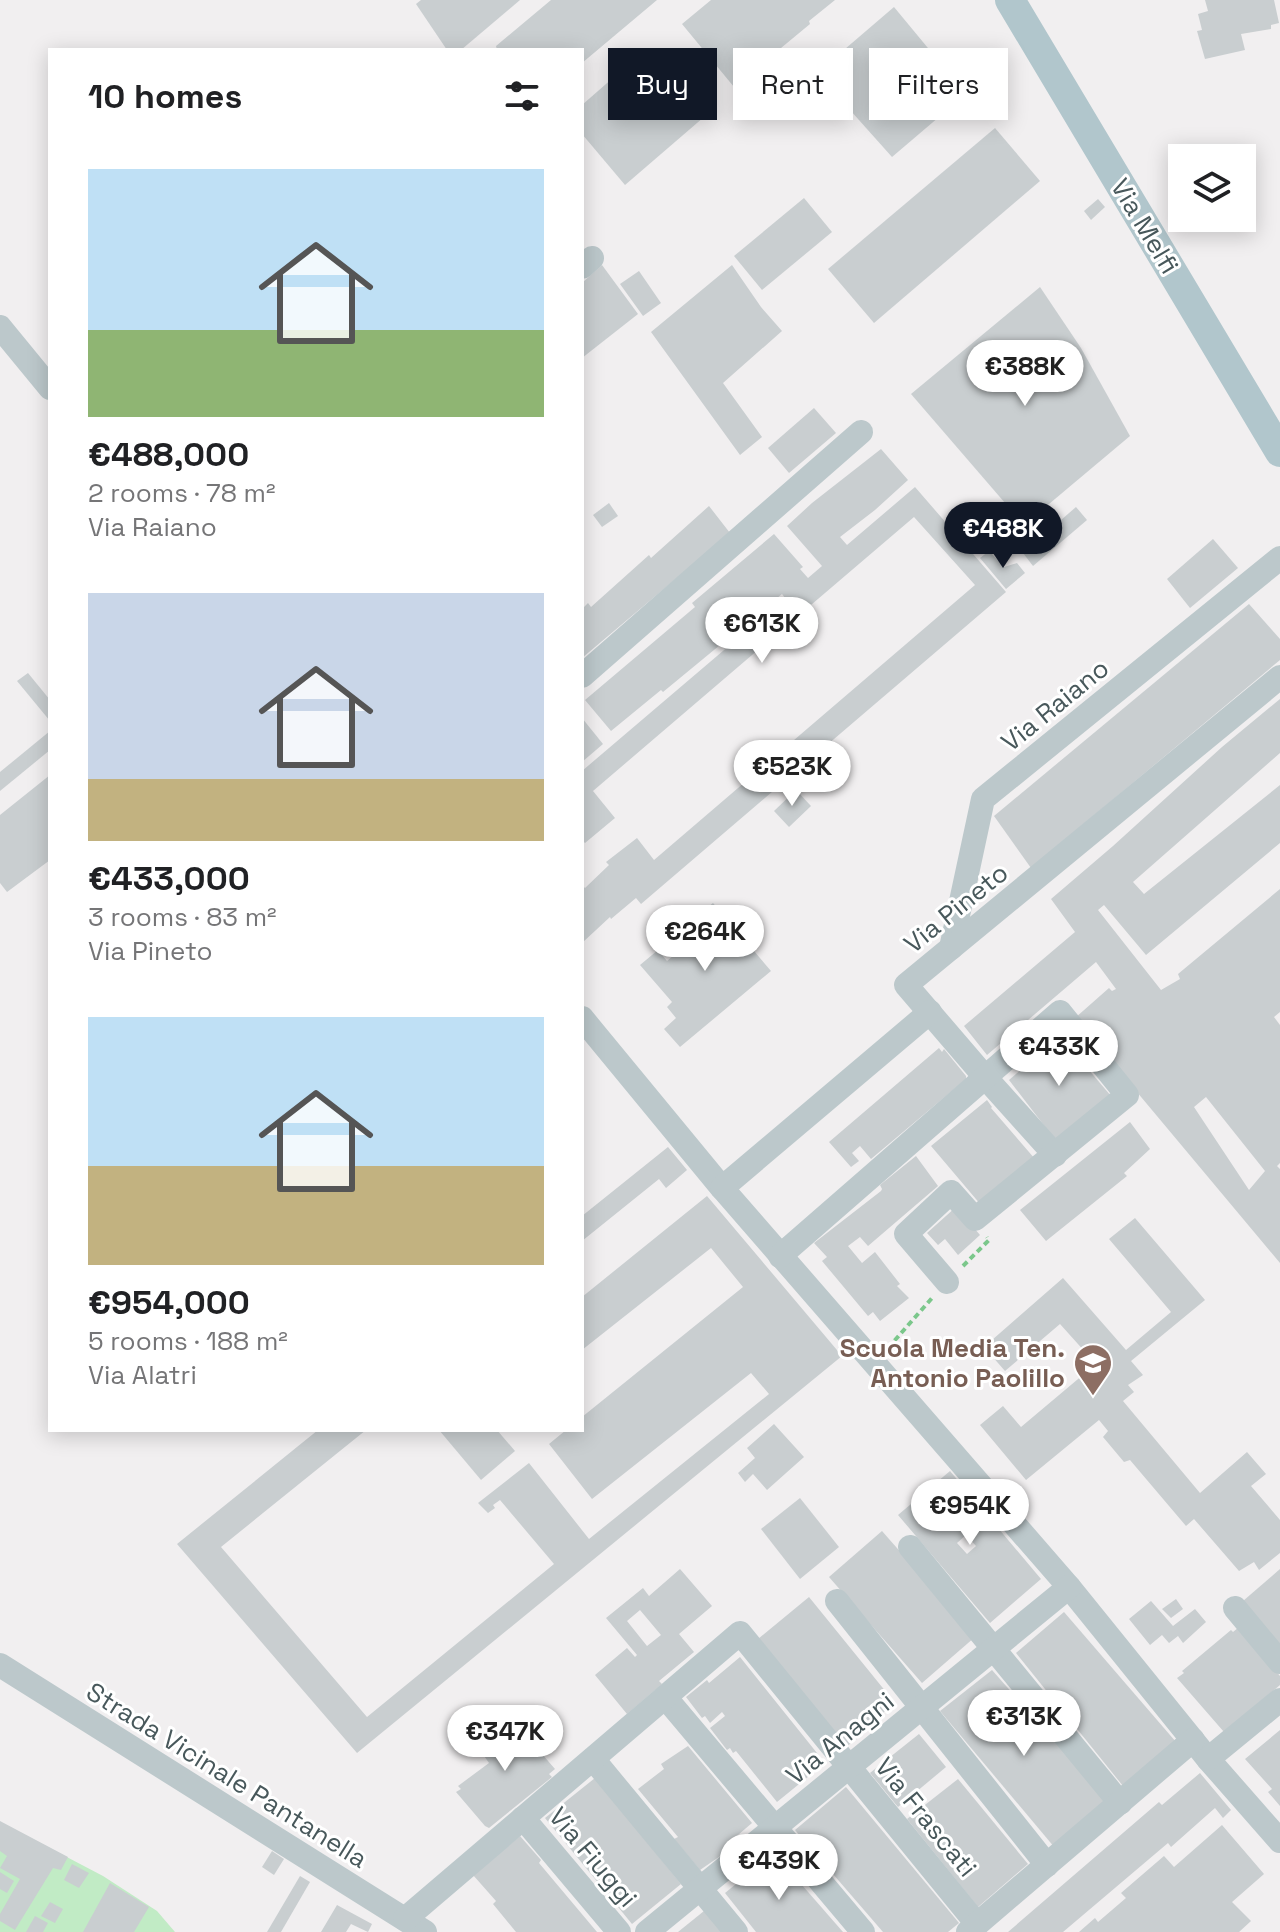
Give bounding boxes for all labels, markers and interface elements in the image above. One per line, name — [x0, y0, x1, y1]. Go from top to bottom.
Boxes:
chip: Buy — [608, 48, 717, 120]
chip: Rent — [733, 48, 853, 120]
chip: Filters — [869, 48, 1008, 120]
icon: filters — [500, 74, 544, 118]
text: 10 homes — [88, 75, 242, 118]
map controls — [1168, 144, 1256, 232]
button: layers — [1168, 144, 1256, 232]
street label: Via Melfi — [1103, 172, 1187, 280]
icon: home — [244, 221, 388, 365]
pin: €388K — [969, 340, 1081, 408]
text: €388K — [985, 349, 1065, 383]
text: €488,000 — [88, 433, 249, 476]
text: 2 rooms · 78 m² — [88, 476, 275, 510]
pin: €488K — [947, 502, 1059, 570]
text: Via Raiano — [88, 510, 217, 544]
text: €488K — [962, 511, 1044, 545]
pin: €613K — [706, 597, 818, 665]
text: €613K — [723, 606, 801, 640]
icon: home — [244, 645, 388, 789]
street label: Via Raiano — [994, 651, 1116, 759]
pin: €523K — [736, 740, 848, 808]
text: €523K — [752, 749, 832, 783]
street label: Via Pineto — [897, 856, 1015, 960]
text: €433,000 — [88, 857, 250, 900]
text: 3 rooms · 83 m² — [88, 900, 277, 934]
pin: €264K — [649, 905, 761, 973]
text: €264K — [664, 914, 746, 948]
text: Via Pineto — [88, 934, 212, 968]
pin: €433K — [1003, 1020, 1115, 1088]
text: €433K — [1018, 1029, 1100, 1063]
icon: home — [244, 1069, 388, 1213]
text: €954,000 — [88, 1281, 250, 1324]
text: 5 rooms · 188 m² — [88, 1324, 288, 1358]
place label: Scuola Media Ten. Antonio Paolillo — [840, 1331, 1065, 1395]
school or university icon: Scuola Media Ten. Antonio Paolillo — [1072, 1342, 1114, 1397]
text: Via Alatri — [88, 1358, 197, 1392]
pin: €954K — [914, 1479, 1026, 1547]
text: €954K — [929, 1488, 1011, 1522]
street label: Strada Vicinale Pantanella — [80, 1674, 374, 1876]
street label: Via Anagni — [779, 1684, 901, 1792]
pin: €313K — [968, 1690, 1080, 1758]
text: €313K — [986, 1699, 1062, 1733]
pin: €347K — [449, 1705, 561, 1773]
text: €347K — [465, 1714, 545, 1748]
street label: Via Frascati — [867, 1750, 985, 1884]
street label: Via Fiuggi — [541, 1800, 645, 1914]
pin: €439K — [723, 1834, 835, 1902]
text: €439K — [738, 1843, 820, 1877]

